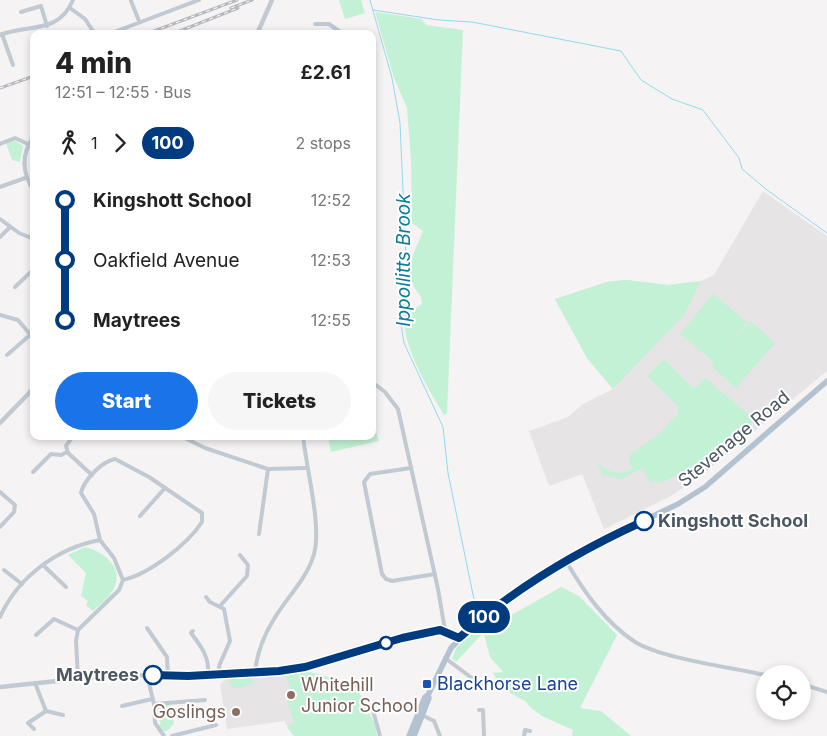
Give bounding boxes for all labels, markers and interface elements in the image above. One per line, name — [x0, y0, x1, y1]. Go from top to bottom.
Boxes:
text: 4 min — [55, 46, 132, 80]
text: £2.61 — [301, 61, 351, 84]
text: 12:51 – 12:55 · Bus — [55, 82, 191, 102]
icon: walk — [55, 129, 83, 157]
icon: forward — [106, 129, 134, 157]
text: 100 — [152, 132, 184, 153]
text: 1 — [91, 133, 98, 153]
text: 2 stops — [295, 133, 351, 153]
text: Kingshott School — [93, 189, 252, 212]
text: 12:52 — [311, 190, 351, 210]
water label: Ippollitts Brook — [392, 193, 415, 327]
text: Oakfield Avenue — [93, 249, 240, 272]
text: 12:53 — [311, 250, 351, 270]
text: Maytrees — [93, 309, 181, 332]
text: 12:55 — [311, 310, 351, 330]
button: Start — [55, 372, 198, 430]
button: Tickets — [208, 372, 351, 430]
street label: Stevenage Road — [674, 386, 793, 491]
place label: Kingshott School — [658, 510, 808, 531]
marker: Kingshott School — [634, 511, 654, 531]
line badge: 100 — [455, 601, 513, 633]
text: 100 — [468, 606, 500, 627]
unlabelled marker — [379, 636, 393, 650]
place label: Maytrees — [56, 664, 139, 685]
marker: Maytrees — [143, 665, 163, 685]
map controls — [756, 665, 811, 720]
button: locate — [756, 665, 811, 720]
place label: Blackhorse Lane — [437, 673, 578, 694]
place label: Whitehill Junior School — [301, 674, 418, 716]
marker: Blackhorse Lane — [421, 678, 433, 690]
marker: Whitehill Junior School — [285, 689, 297, 701]
place label: Goslings — [152, 701, 226, 722]
marker: Goslings — [230, 706, 242, 718]

